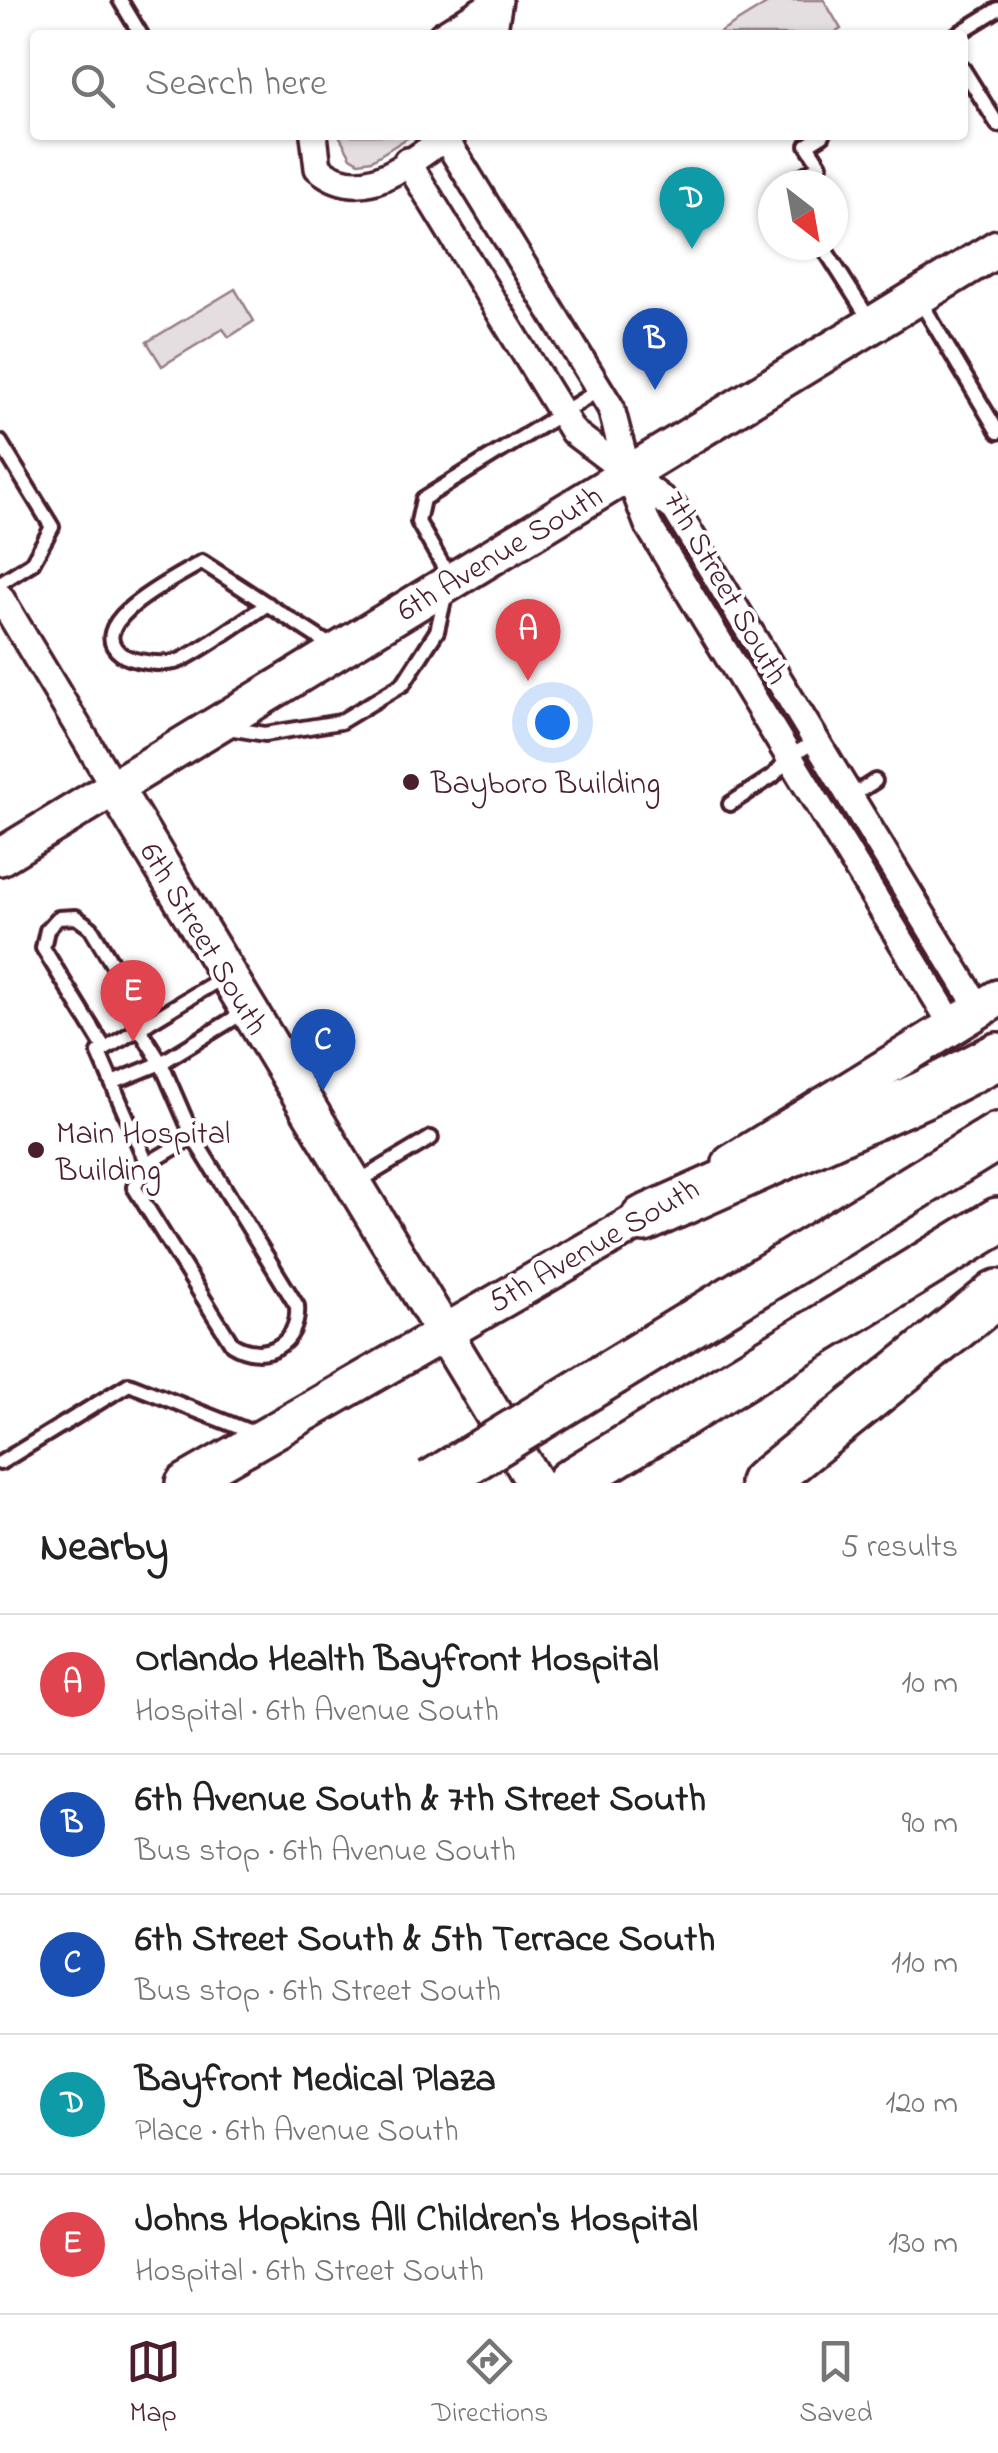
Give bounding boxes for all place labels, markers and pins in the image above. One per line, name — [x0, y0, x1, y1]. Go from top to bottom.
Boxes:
pin: D — [660, 166, 724, 249]
pin: B — [622, 308, 688, 390]
pin: A — [496, 598, 560, 681]
place label: Bayboro Building — [430, 762, 661, 809]
marker: Bayboro Building — [400, 771, 422, 793]
pin: E — [100, 960, 166, 1042]
pin: C — [290, 1008, 356, 1091]
place label: Main Hospital Building — [55, 1112, 230, 1196]
marker: Main Hospital Building — [25, 1139, 47, 1161]

